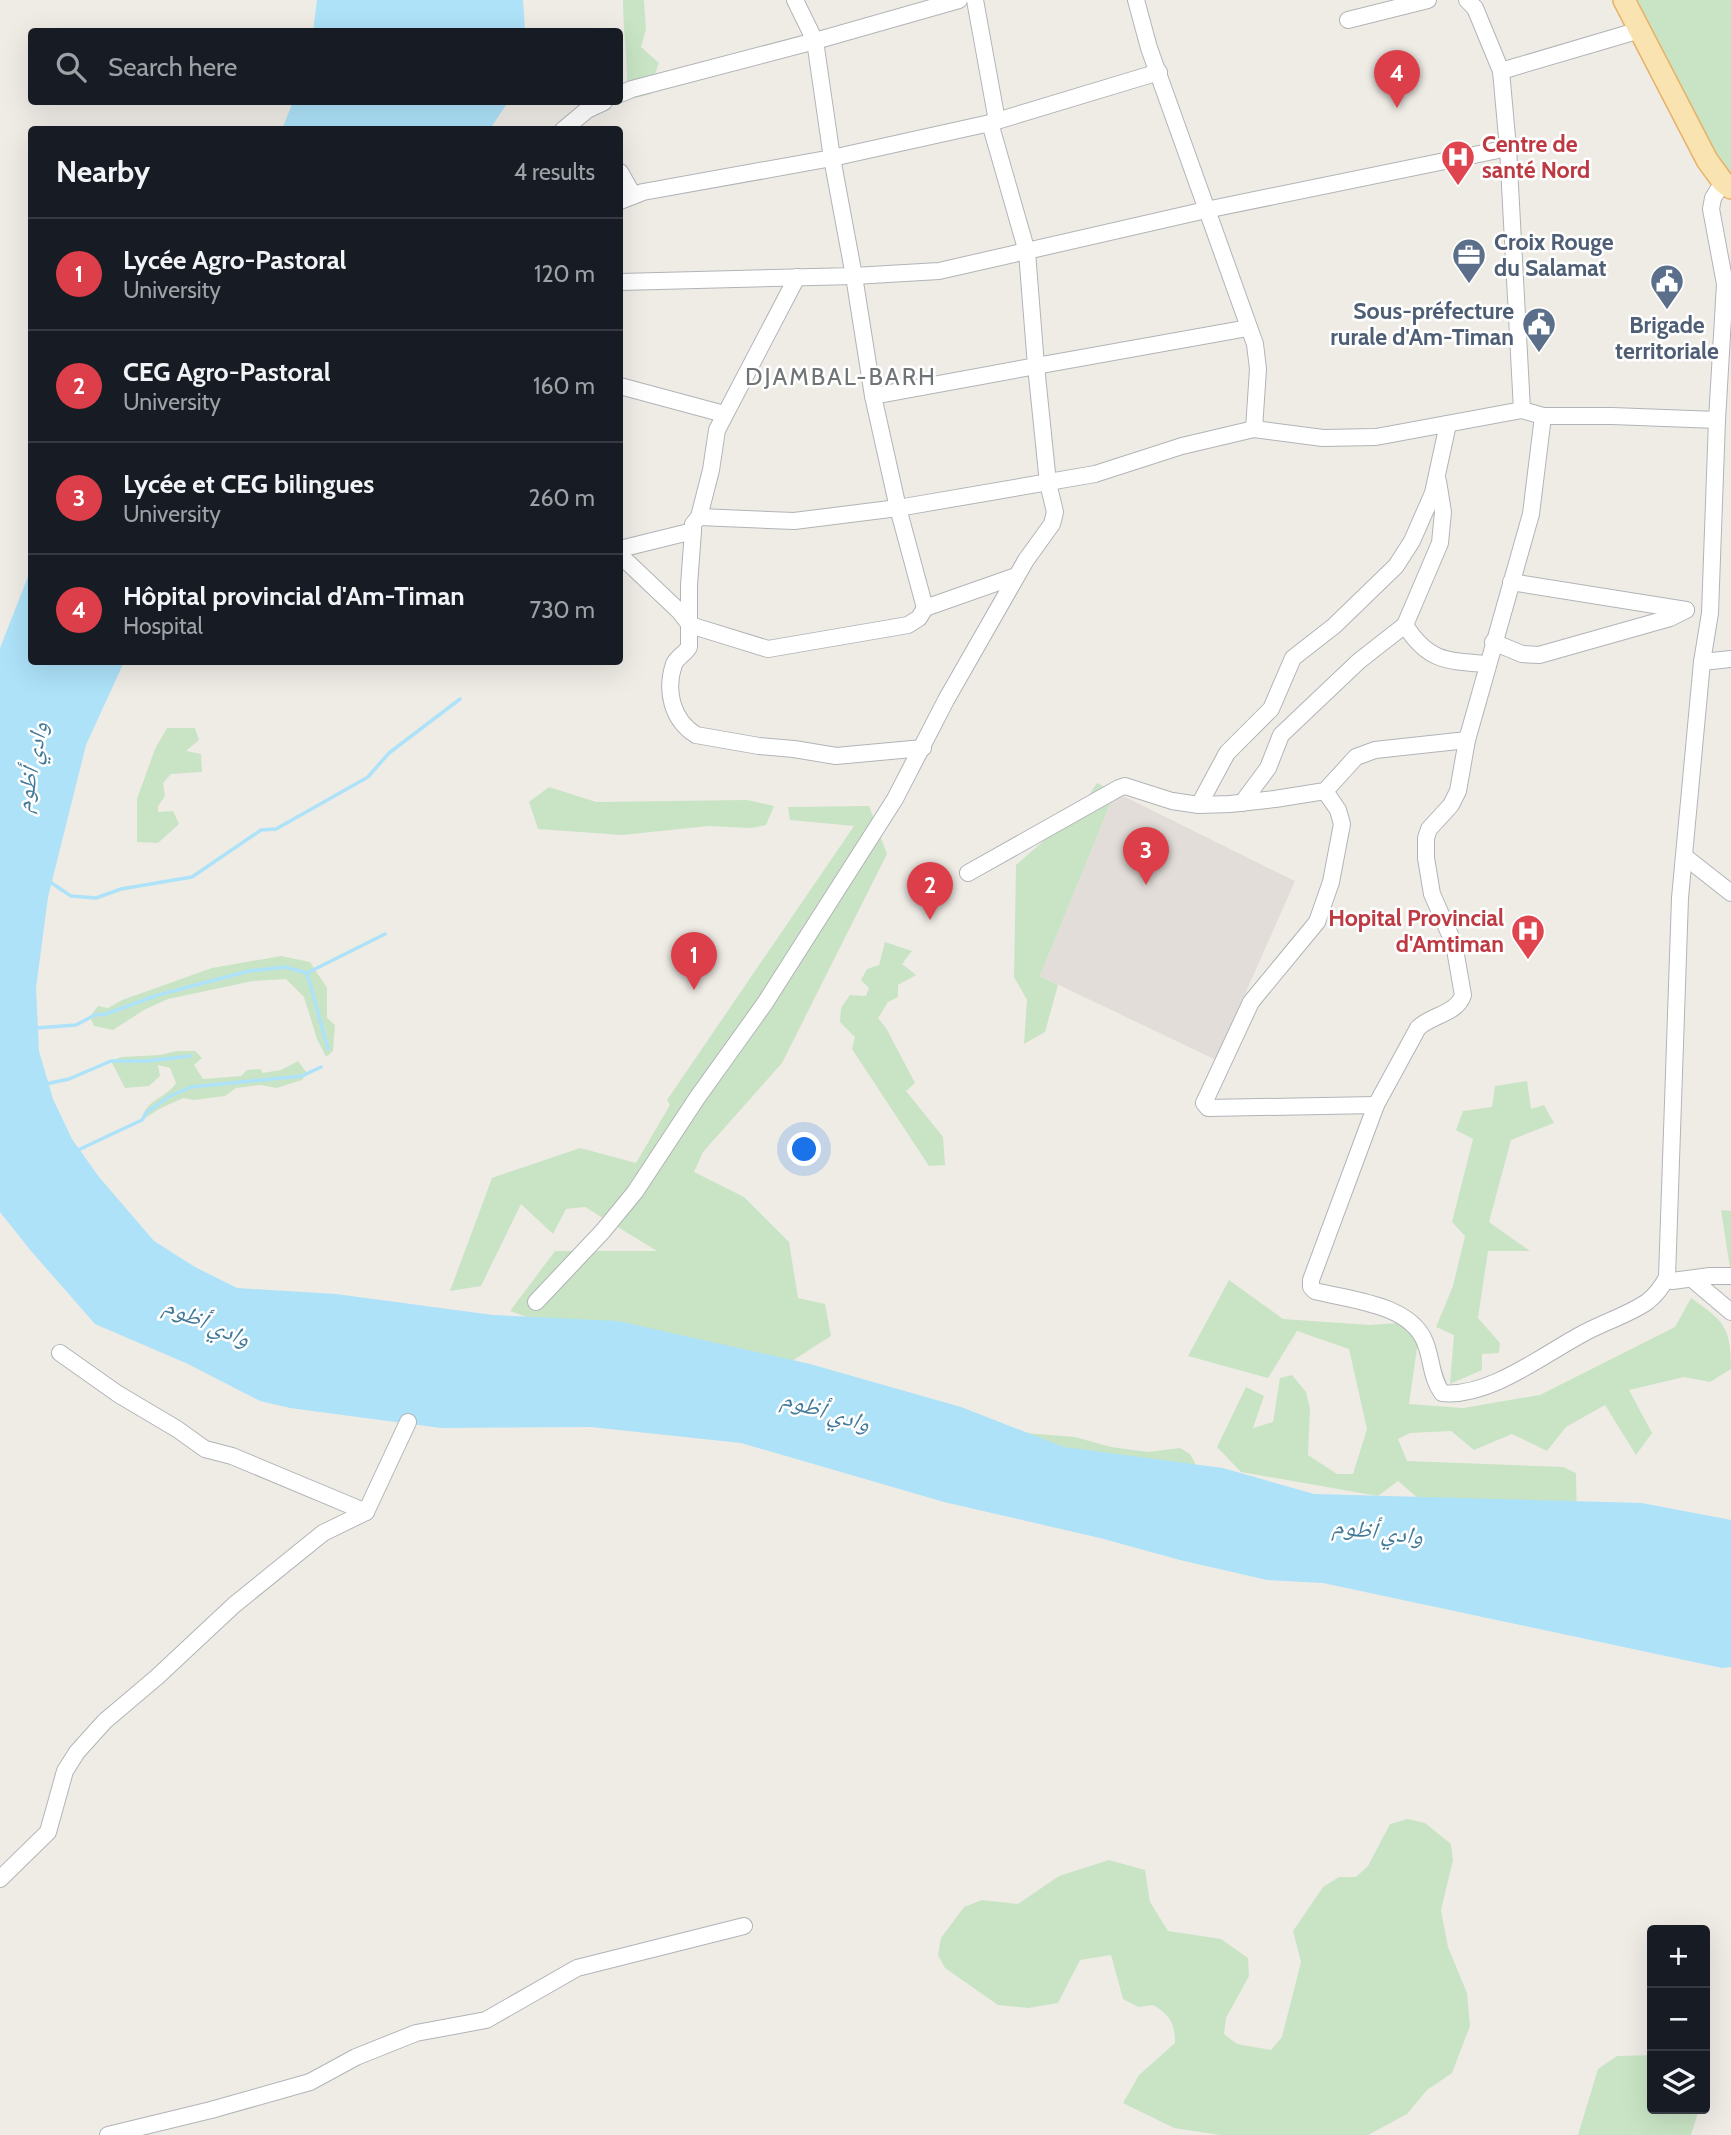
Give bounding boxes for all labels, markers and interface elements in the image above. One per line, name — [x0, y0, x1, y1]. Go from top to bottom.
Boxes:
search box — [28, 28, 623, 105]
icon: search — [52, 48, 90, 86]
pin: 4 — [1374, 50, 1420, 108]
text: Search here — [108, 51, 237, 83]
place label: Centre de santé Nord — [1482, 130, 1590, 184]
hospital icon: Centre de santé Nord — [1439, 138, 1477, 187]
text: Nearby — [56, 153, 150, 190]
text: 4 results — [514, 158, 595, 186]
place label: Croix Rouge du Salamat — [1494, 228, 1614, 282]
office icon: Croix Rouge du Salamat — [1450, 236, 1488, 285]
text: Lycée Agro-Pastoral — [123, 244, 346, 276]
text: 1 — [75, 260, 83, 288]
text: 120 m — [534, 260, 595, 288]
public building icon: Brigade territoriale — [1648, 262, 1686, 311]
text: University — [123, 276, 221, 304]
place label: Sous-préfecture rurale d'Am-Timan — [1330, 297, 1514, 351]
public building icon: Sous-préfecture rurale d'Am-Timan — [1520, 305, 1558, 354]
place label: Brigade territoriale — [1615, 311, 1719, 365]
text: CEG Agro-Pastoral — [123, 356, 331, 388]
district label: DJAMBAL-BARH — [745, 362, 937, 391]
text: 2 — [73, 372, 85, 400]
text: 160 m — [533, 372, 595, 400]
text: University — [123, 388, 221, 416]
text: Lycée et CEG bilingues — [123, 468, 374, 500]
text: 3 — [73, 484, 85, 512]
text: 260 m — [528, 484, 595, 512]
text: University — [123, 500, 221, 528]
text: Hôpital provincial d'Am-Timan — [123, 580, 465, 612]
text: 4 — [72, 596, 86, 624]
text: 730 m — [530, 596, 595, 624]
text: Hospital — [123, 612, 203, 640]
water label: وادي أظوم — [8, 719, 58, 815]
pin: 3 — [1123, 827, 1169, 885]
pin: 2 — [907, 862, 953, 920]
place label: Hopital Provincial d'Amtiman — [1328, 904, 1504, 958]
hospital icon: Hopital Provincial d'Amtiman — [1509, 912, 1547, 961]
pin: 1 — [671, 932, 717, 990]
your location — [787, 1132, 821, 1166]
water label: وادي أظوم — [158, 1290, 255, 1357]
water label: وادي أظوم — [777, 1383, 874, 1443]
water label: وادي أظوم — [1330, 1511, 1425, 1556]
map controls — [1647, 1925, 1710, 2114]
button: + — [1647, 1925, 1710, 1988]
button: − — [1647, 1988, 1710, 2051]
button: layers — [1647, 2051, 1710, 2114]

